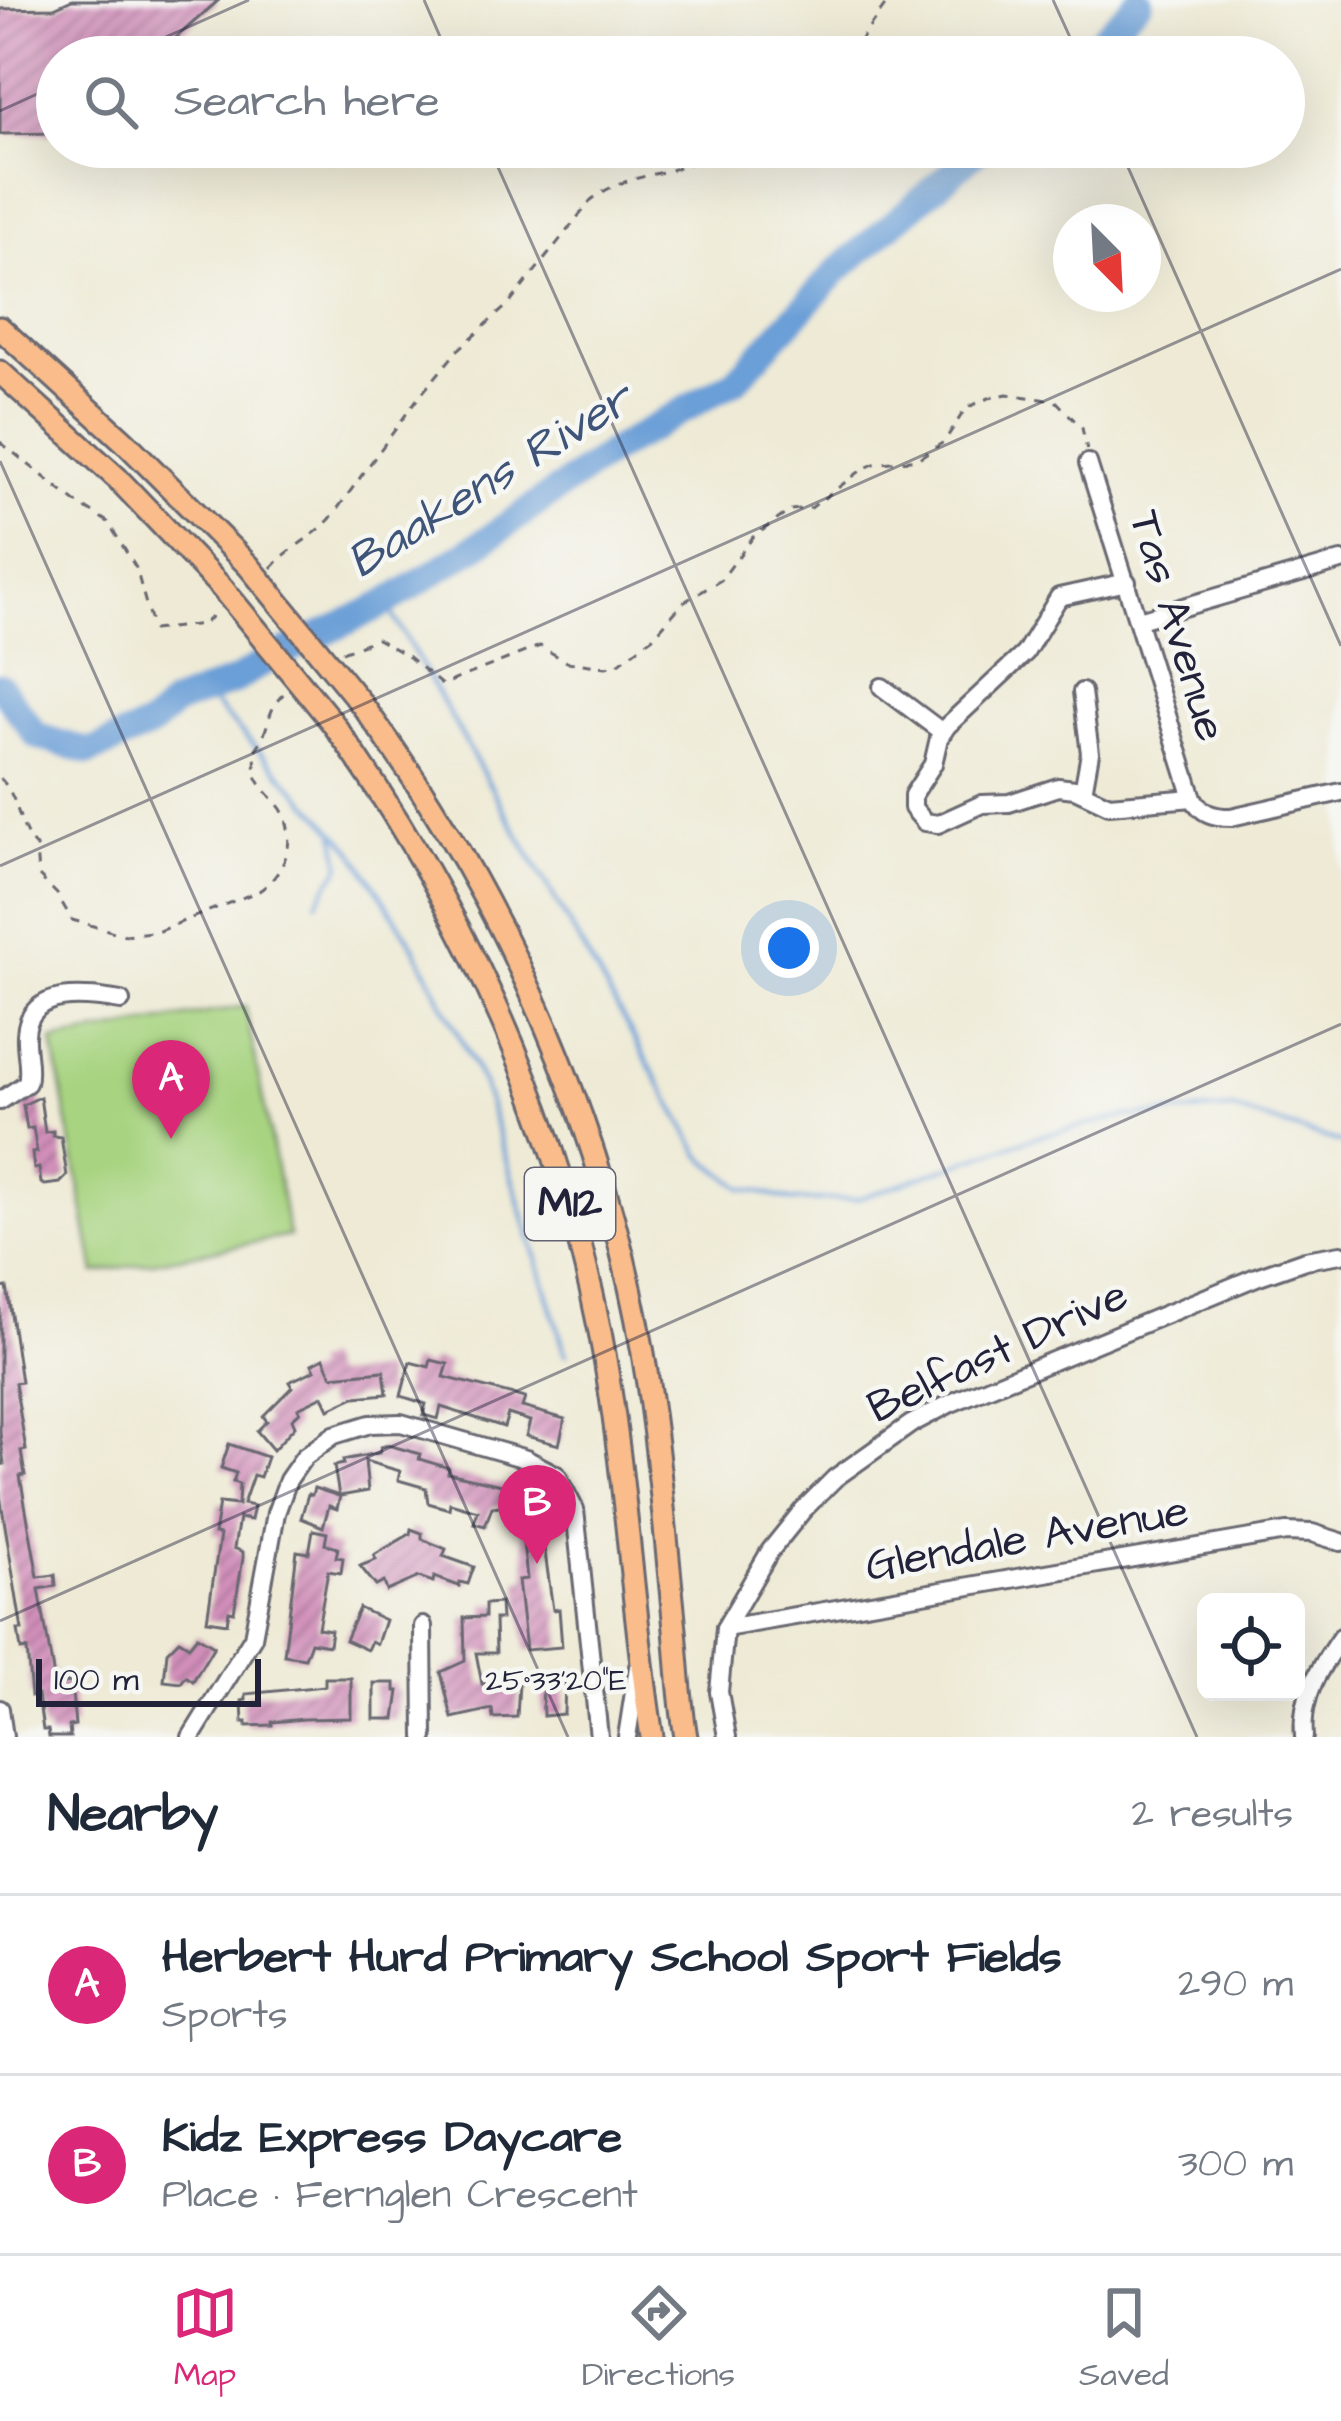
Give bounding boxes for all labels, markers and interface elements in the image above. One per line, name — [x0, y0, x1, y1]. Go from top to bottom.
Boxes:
search box — [36, 36, 1305, 168]
icon: search — [78, 69, 144, 135]
text: Search here — [174, 71, 440, 133]
north arrow — [1053, 204, 1161, 312]
water label: Baakens River — [335, 365, 649, 595]
street label: Tas Avenue — [1113, 503, 1241, 749]
your location — [759, 918, 819, 978]
pin: A — [132, 1040, 210, 1139]
road number: M12 — [525, 1168, 615, 1240]
street label: Belfast Drive — [858, 1265, 1138, 1439]
pin: B — [498, 1465, 576, 1564]
street label: Glendale Avenue — [861, 1480, 1193, 1598]
map controls — [1197, 1593, 1305, 1701]
button: locate — [1197, 1593, 1305, 1701]
scale bar — [36, 1653, 261, 1706]
text: 100 m — [54, 1657, 139, 1703]
text: 25°33'20"E — [485, 1660, 627, 1702]
text: Nearby — [48, 1780, 218, 1851]
text: 2 results — [1132, 1788, 1293, 1842]
text: Herbert Hurd Primary School Sport Fields — [162, 1927, 1062, 1989]
text: A — [75, 1958, 99, 2012]
text: 290 m — [1178, 1958, 1293, 2012]
text: Sports — [162, 1989, 288, 2043]
text: Kidz Express Daycare — [162, 2107, 622, 2169]
text: B — [73, 2138, 101, 2192]
text: 300 m — [1178, 2138, 1293, 2192]
text: Place · Fernglen Crescent — [162, 2169, 638, 2223]
tab: Map — [172, 2280, 238, 2398]
tab: Directions — [582, 2280, 735, 2398]
tab: Saved — [1079, 2280, 1169, 2398]

